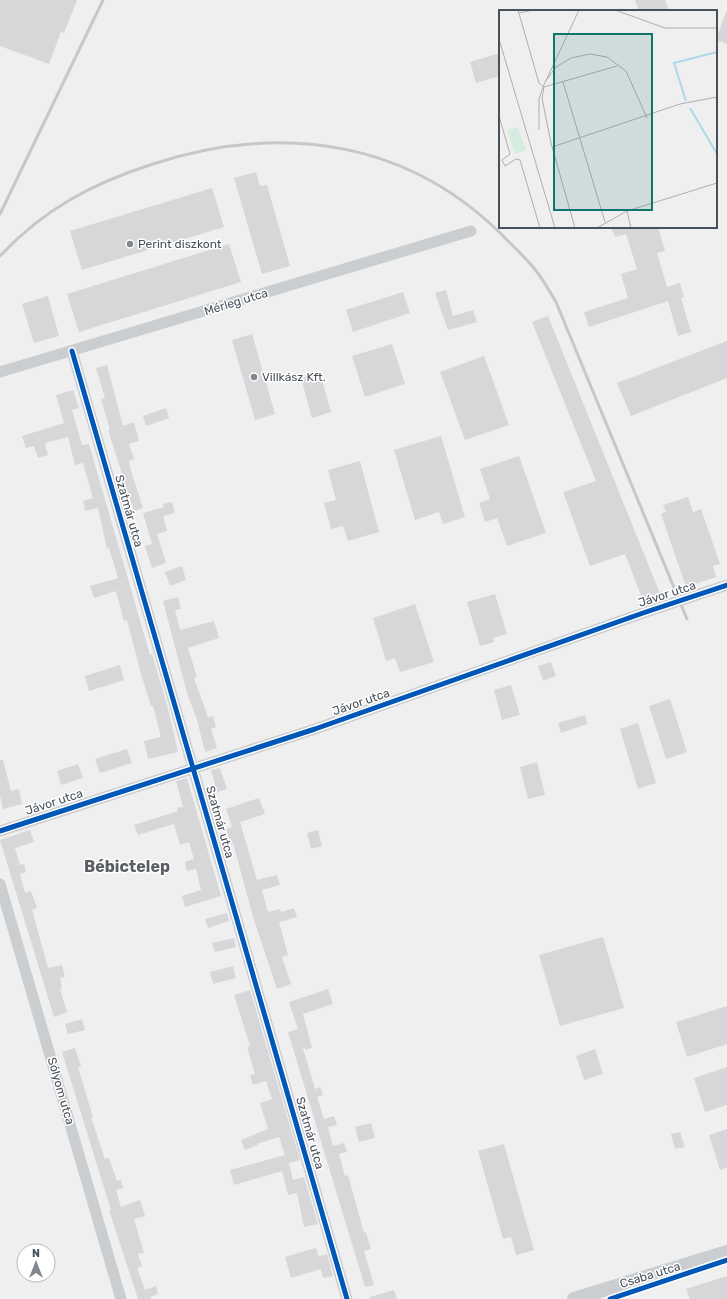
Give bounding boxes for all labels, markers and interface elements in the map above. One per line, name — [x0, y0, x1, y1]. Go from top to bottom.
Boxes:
inset map — [499, 10, 717, 228]
place label: Perint diszkont — [138, 237, 222, 251]
marker: Perint diszkont — [125, 239, 135, 249]
street label: Mérleg utca — [203, 286, 269, 318]
place label: Villkász Kft. — [262, 370, 326, 384]
marker: Villkász Kft. — [249, 372, 259, 382]
street label: Szatmár utca — [112, 473, 146, 549]
street label: Jávor utca — [636, 578, 698, 610]
street label: Jávor utca — [330, 686, 392, 718]
street label: Szatmár utca — [203, 784, 237, 860]
street label: Jávor utca — [23, 786, 85, 818]
district label: Bébictelep — [84, 857, 170, 876]
street label: Sólyom utca — [45, 1056, 77, 1126]
street label: Szatmár utca — [293, 1095, 327, 1171]
north arrow — [16, 1243, 56, 1283]
text: N — [32, 1247, 40, 1260]
street label: Csaba utca — [618, 1259, 682, 1291]

